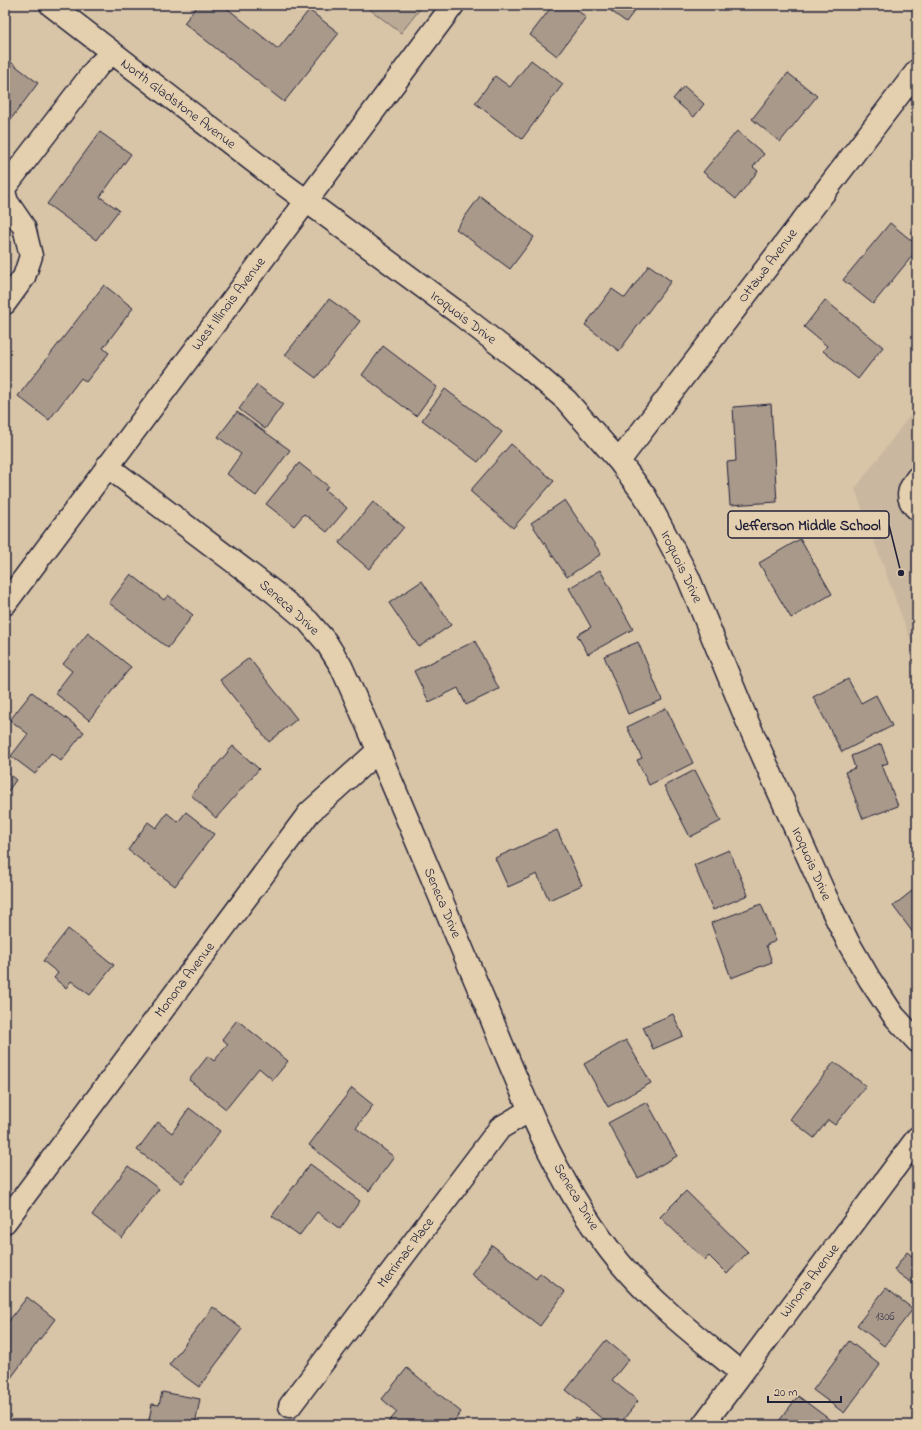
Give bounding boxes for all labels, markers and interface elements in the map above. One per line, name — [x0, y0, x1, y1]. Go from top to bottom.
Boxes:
street label: North Gladstone Avenue — [116, 53, 241, 155]
street label: Ottawa Avenue — [733, 224, 803, 308]
street label: West Illinois Avenue — [187, 252, 272, 355]
street label: Iroquois Drive — [425, 286, 501, 350]
callout: Jefferson Middle School — [728, 511, 889, 538]
text: Jefferson Middle School — [735, 515, 881, 537]
street label: Iroquois Drive — [654, 527, 708, 607]
street label: Seneca Drive — [254, 575, 324, 641]
street label: Iroquois Drive — [785, 824, 837, 905]
street label: Seneca Drive — [418, 864, 467, 942]
street label: Monona Avenue — [150, 937, 221, 1022]
street label: Seneca Drive — [548, 1159, 605, 1235]
street label: Merrimac Place — [372, 1213, 440, 1293]
street label: Winona Avenue — [775, 1239, 845, 1322]
house number: 1306 — [875, 1308, 895, 1326]
scale bar — [768, 1378, 841, 1404]
text: 20 m — [774, 1384, 797, 1402]

